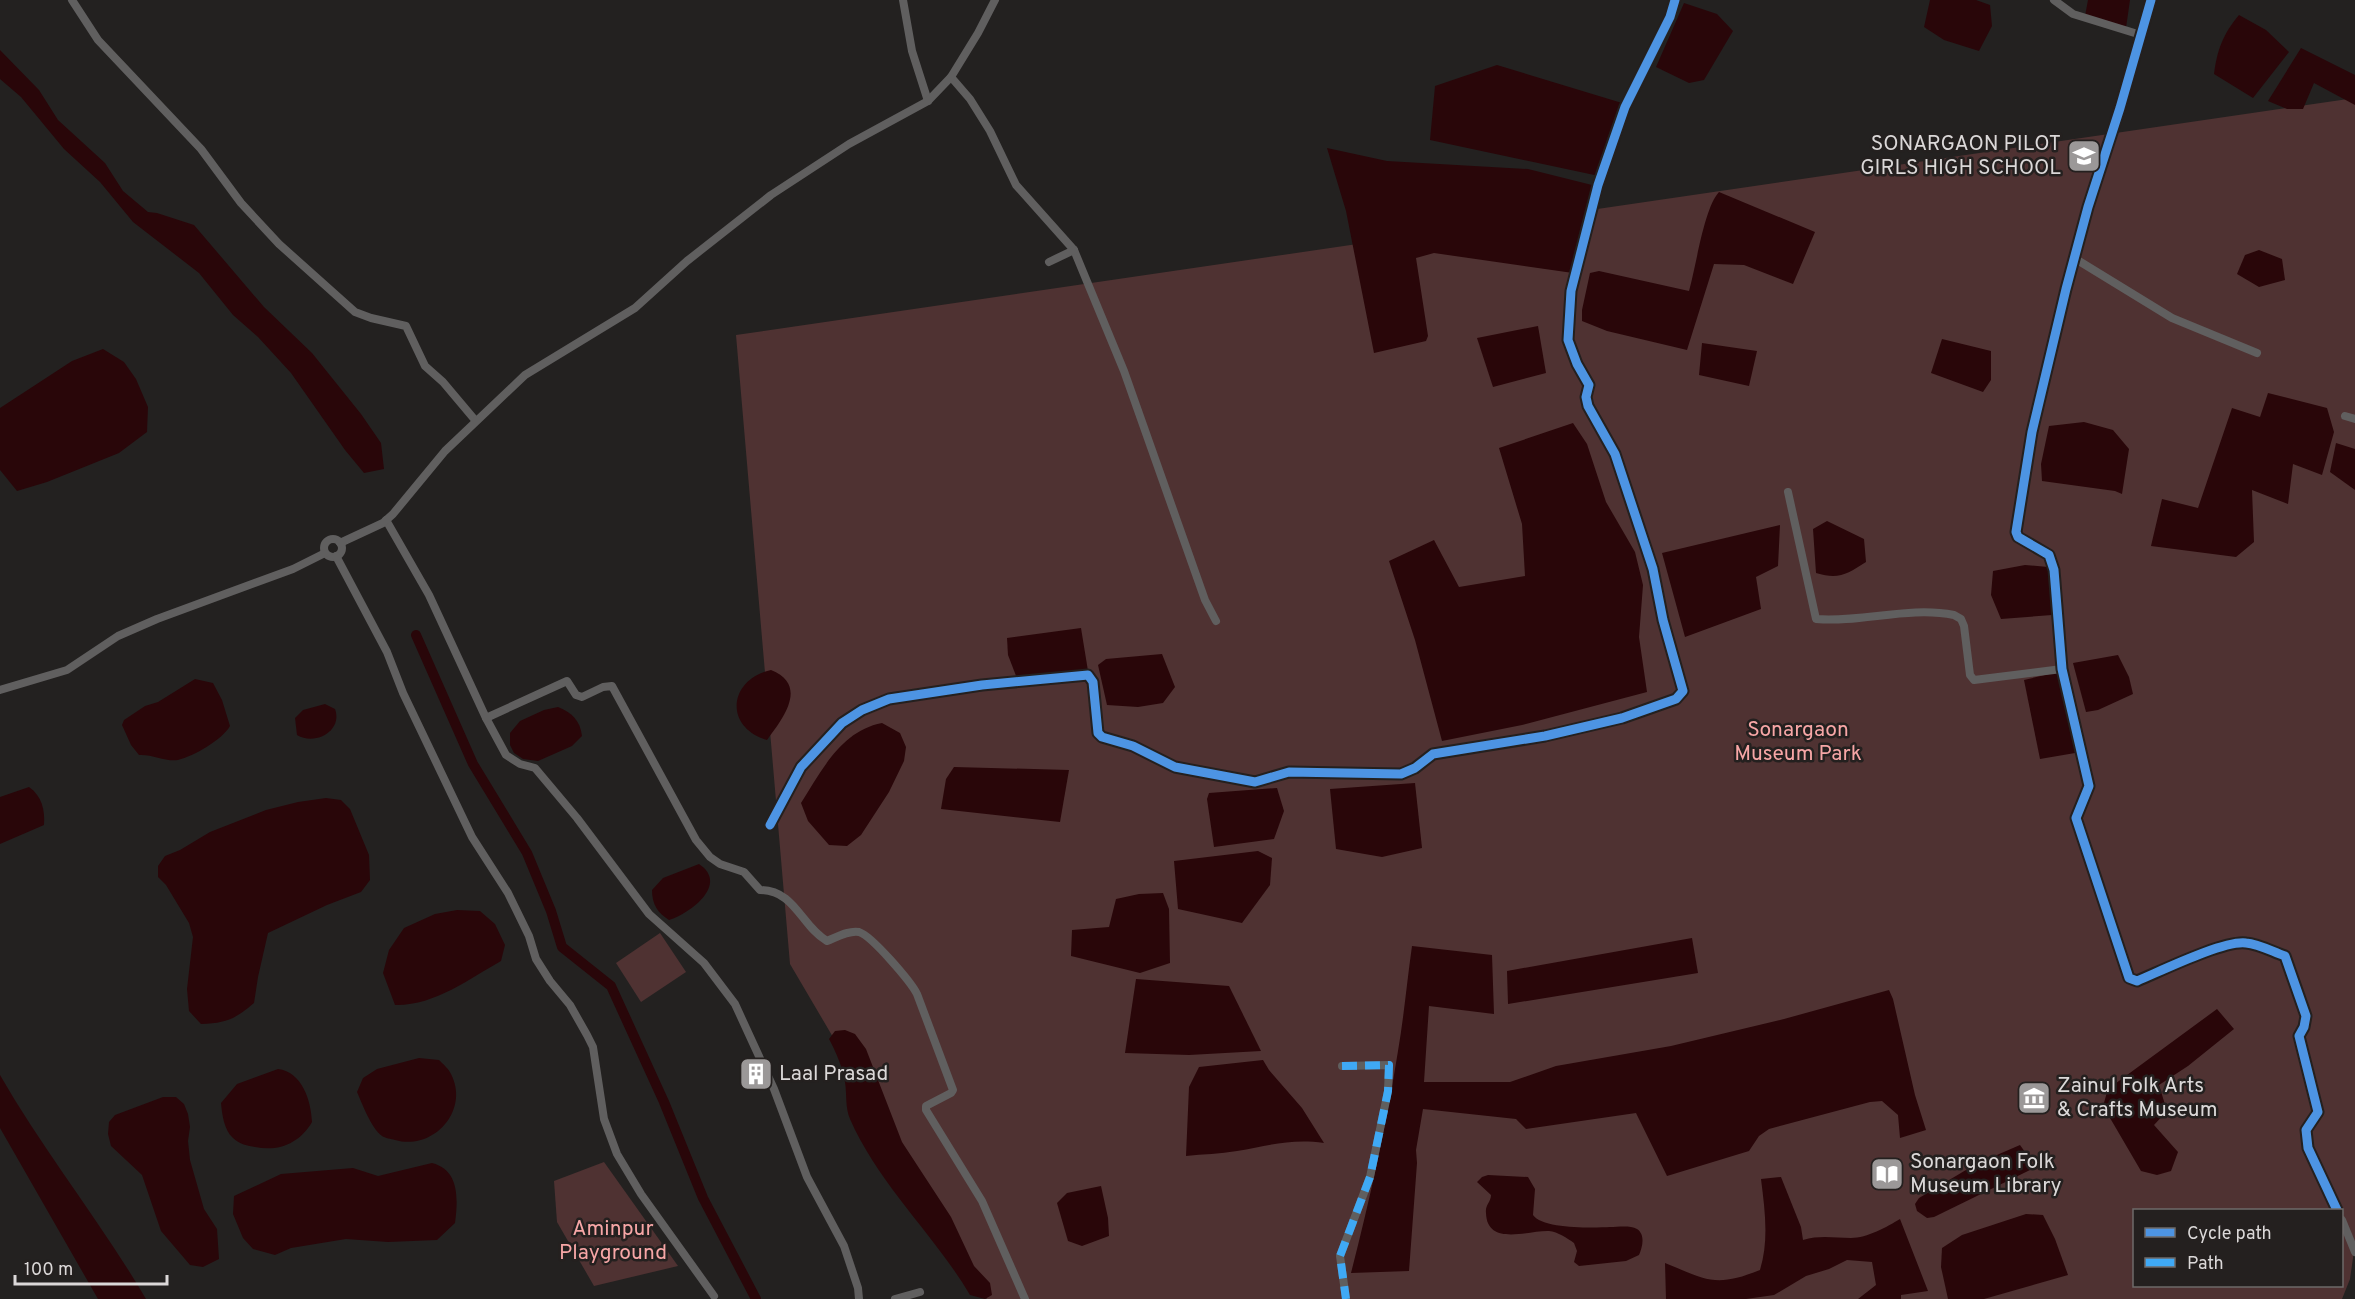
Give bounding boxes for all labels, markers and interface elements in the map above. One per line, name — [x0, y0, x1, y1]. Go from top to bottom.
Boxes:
place label: SONARGAON PILOT GIRLS HIGH SCHOOL — [1860, 131, 2061, 182]
school or university icon: SONARGAON PILOT GIRLS HIGH SCHOOL — [2066, 138, 2102, 174]
park label: Sonargaon Museum Park — [1734, 717, 1862, 768]
building icon: Laal Prasad — [738, 1056, 774, 1092]
place label: Laal Prasad — [779, 1061, 888, 1088]
place label: Zainul Folk Arts & Crafts Museum — [2057, 1073, 2218, 1124]
museum icon: Zainul Folk Arts & Crafts Museum — [2016, 1080, 2052, 1116]
place label: Sonargaon Folk Museum Library — [1910, 1149, 2062, 1200]
library icon: Sonargaon Folk Museum Library — [1869, 1156, 1905, 1192]
legend — [2133, 1209, 2343, 1287]
park label: Aminpur Playground — [559, 1216, 667, 1267]
text: Cycle path — [2187, 1223, 2272, 1246]
scale bar — [15, 1248, 166, 1286]
text: Path — [2187, 1253, 2224, 1276]
text: 100 m — [24, 1259, 73, 1282]

